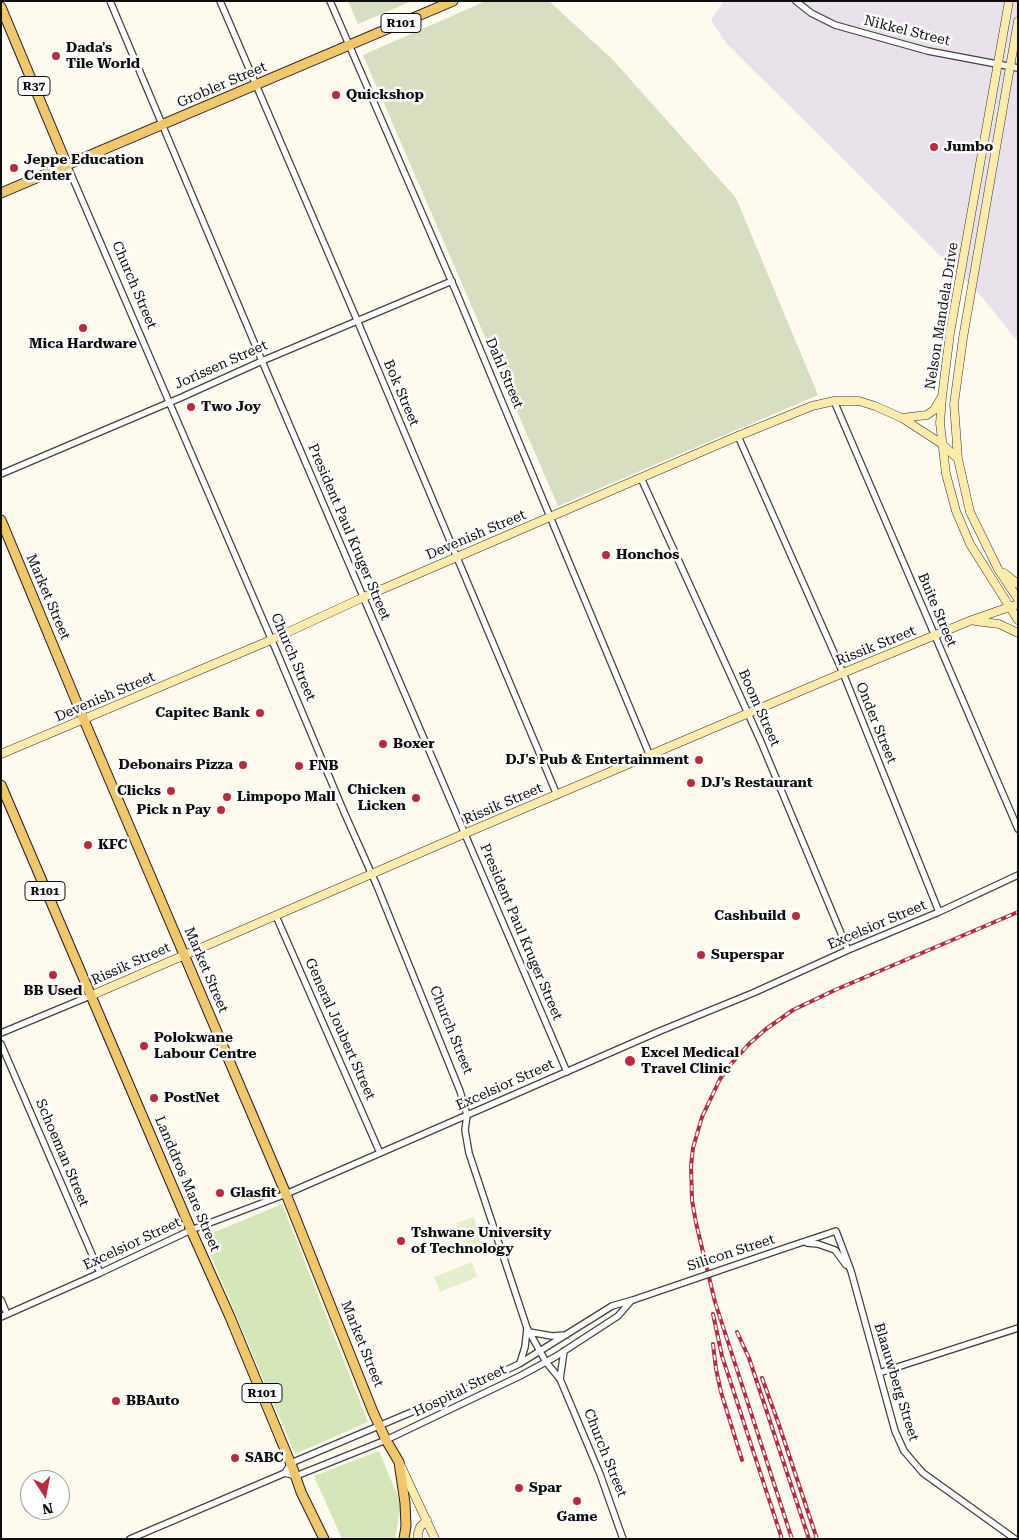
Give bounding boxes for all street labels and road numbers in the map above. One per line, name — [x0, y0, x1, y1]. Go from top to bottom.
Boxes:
street label: Nikkel Street — [862, 12, 952, 50]
road number: R101 — [381, 13, 421, 32]
street label: Grobler Street — [175, 59, 269, 111]
road number: R37 — [18, 76, 50, 95]
street label: Church Street — [108, 239, 160, 331]
street label: Nelson Mandela Drive — [922, 241, 962, 391]
street label: Dahl Street — [482, 335, 526, 411]
street label: Jorissen Street — [172, 337, 270, 393]
street label: Bok Street — [379, 357, 423, 429]
street label: President Paul Kruger Street — [304, 441, 394, 623]
street label: Devenish Street — [424, 506, 528, 564]
street label: Market Street — [22, 552, 74, 642]
street label: Buite Street — [914, 570, 960, 650]
street label: Church Street — [267, 611, 319, 703]
street label: Rissik Street — [834, 622, 918, 670]
street label: Boom Street — [734, 667, 784, 749]
street label: Devenish Street — [53, 668, 157, 726]
street label: Onder Street — [852, 680, 900, 766]
street label: Rissik Street — [461, 780, 545, 828]
street label: President Paul Kruger Street — [476, 841, 566, 1023]
road number: R101 — [25, 881, 65, 900]
street label: Excelsior Street — [825, 897, 929, 953]
street label: Market Street — [180, 925, 232, 1015]
street label: Rissik Street — [89, 939, 173, 989]
street label: General Joubert Street — [301, 956, 379, 1102]
street label: Church Street — [426, 983, 476, 1077]
street label: Excelsior Street — [453, 1056, 557, 1114]
street label: Schoeman Street — [32, 1097, 92, 1209]
street label: Landdros Mare Street — [151, 1114, 223, 1254]
street label: Excelsior Street — [81, 1214, 183, 1274]
street label: Silicon Street — [685, 1231, 777, 1275]
street label: Market Street — [337, 1298, 387, 1390]
street label: Blaauwberg Street — [870, 1321, 922, 1443]
street label: Hospital Street — [411, 1361, 509, 1421]
road number: R101 — [242, 1384, 282, 1402]
street label: Church Street — [580, 1406, 630, 1500]

